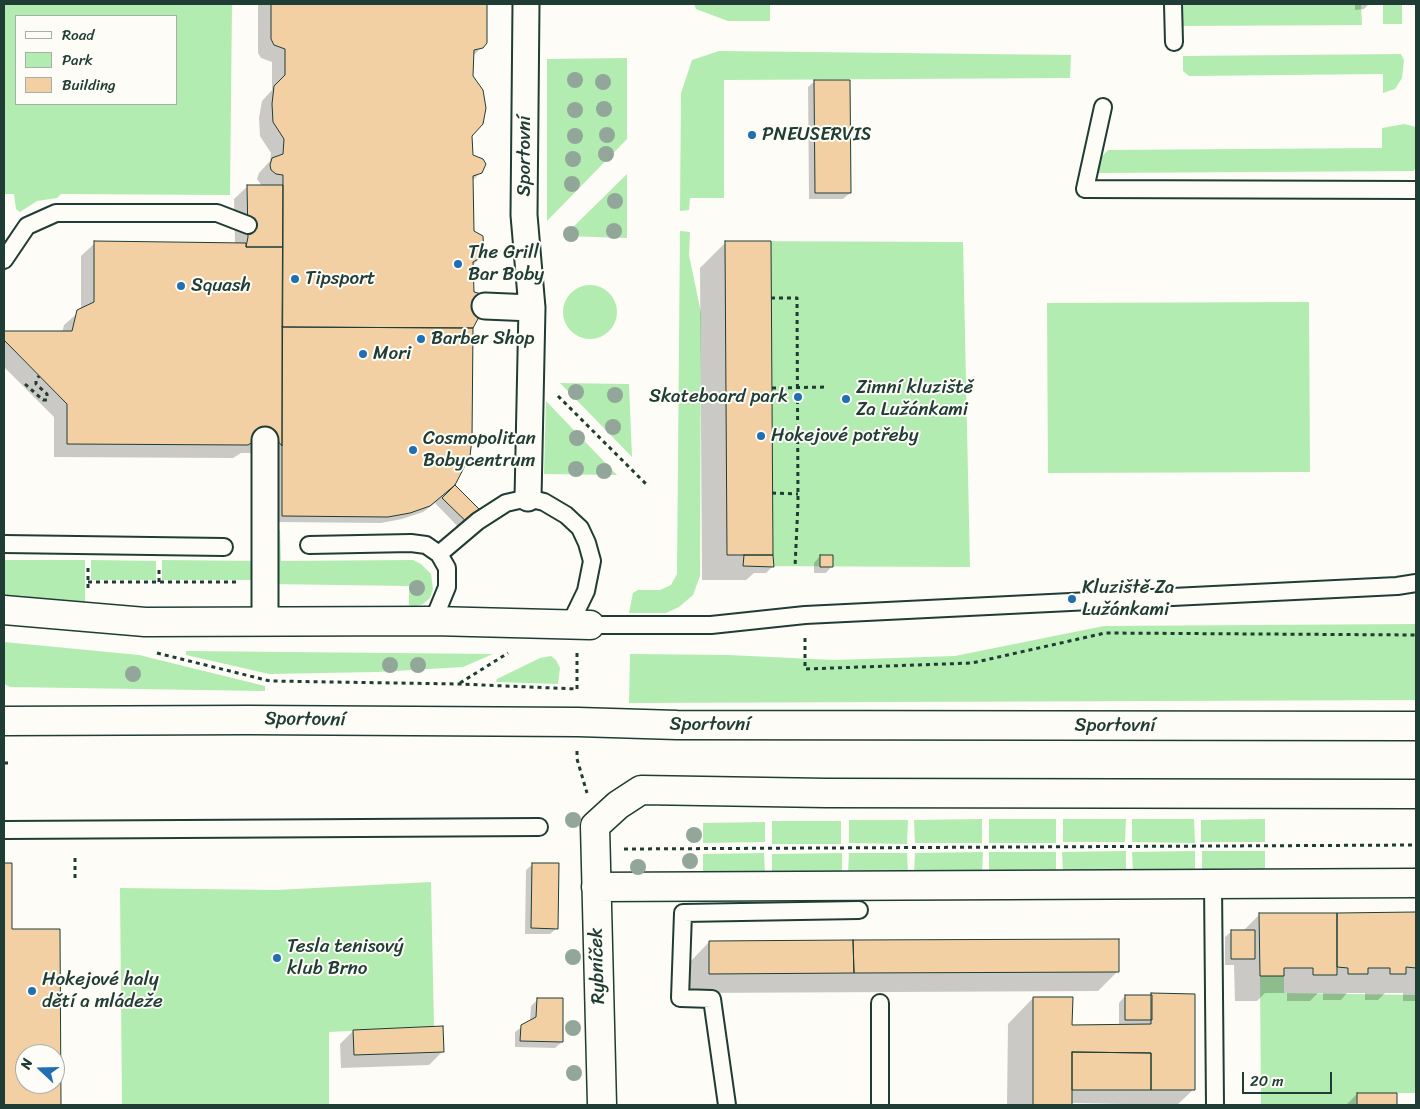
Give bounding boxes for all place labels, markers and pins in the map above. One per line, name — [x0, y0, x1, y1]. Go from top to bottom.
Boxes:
place label: PNEUSERVIS — [762, 124, 871, 146]
marker: PNEUSERVIS — [746, 129, 758, 141]
place label: The Grill Bar Boby — [468, 242, 544, 286]
marker: The Grill Bar Boby — [452, 258, 464, 270]
place label: Tipsport — [305, 268, 375, 290]
marker: Tipsport — [289, 273, 301, 285]
place label: Squash — [191, 275, 251, 297]
marker: Squash — [175, 280, 187, 292]
place label: Barber Shop — [431, 328, 535, 350]
marker: Barber Shop — [415, 333, 427, 345]
place label: Mori — [373, 343, 411, 365]
marker: Mori — [357, 348, 369, 360]
place label: Zimní kluziště Za Lužánkami — [856, 377, 973, 421]
place label: Skateboard park — [649, 386, 788, 408]
marker: Skateboard park — [792, 391, 804, 403]
marker: Zimní kluziště Za Lužánkami — [840, 393, 852, 405]
place label: Hokejové potřeby — [771, 425, 919, 447]
place label: Cosmopolitan Bobycentrum — [423, 428, 536, 472]
marker: Hokejové potřeby — [755, 430, 767, 442]
marker: Cosmopolitan Bobycentrum — [407, 444, 419, 456]
place label: Kluziště Za Lužánkami — [1082, 577, 1174, 621]
marker: Kluziště Za Lužánkami — [1066, 593, 1078, 605]
place label: Tesla tenisový klub Brno — [287, 936, 404, 980]
marker: Tesla tenisový klub Brno — [271, 952, 283, 964]
place label: Hokejové haly dětí a mládeže — [42, 969, 163, 1013]
marker: Hokejové haly dětí a mládeže — [26, 985, 38, 997]

